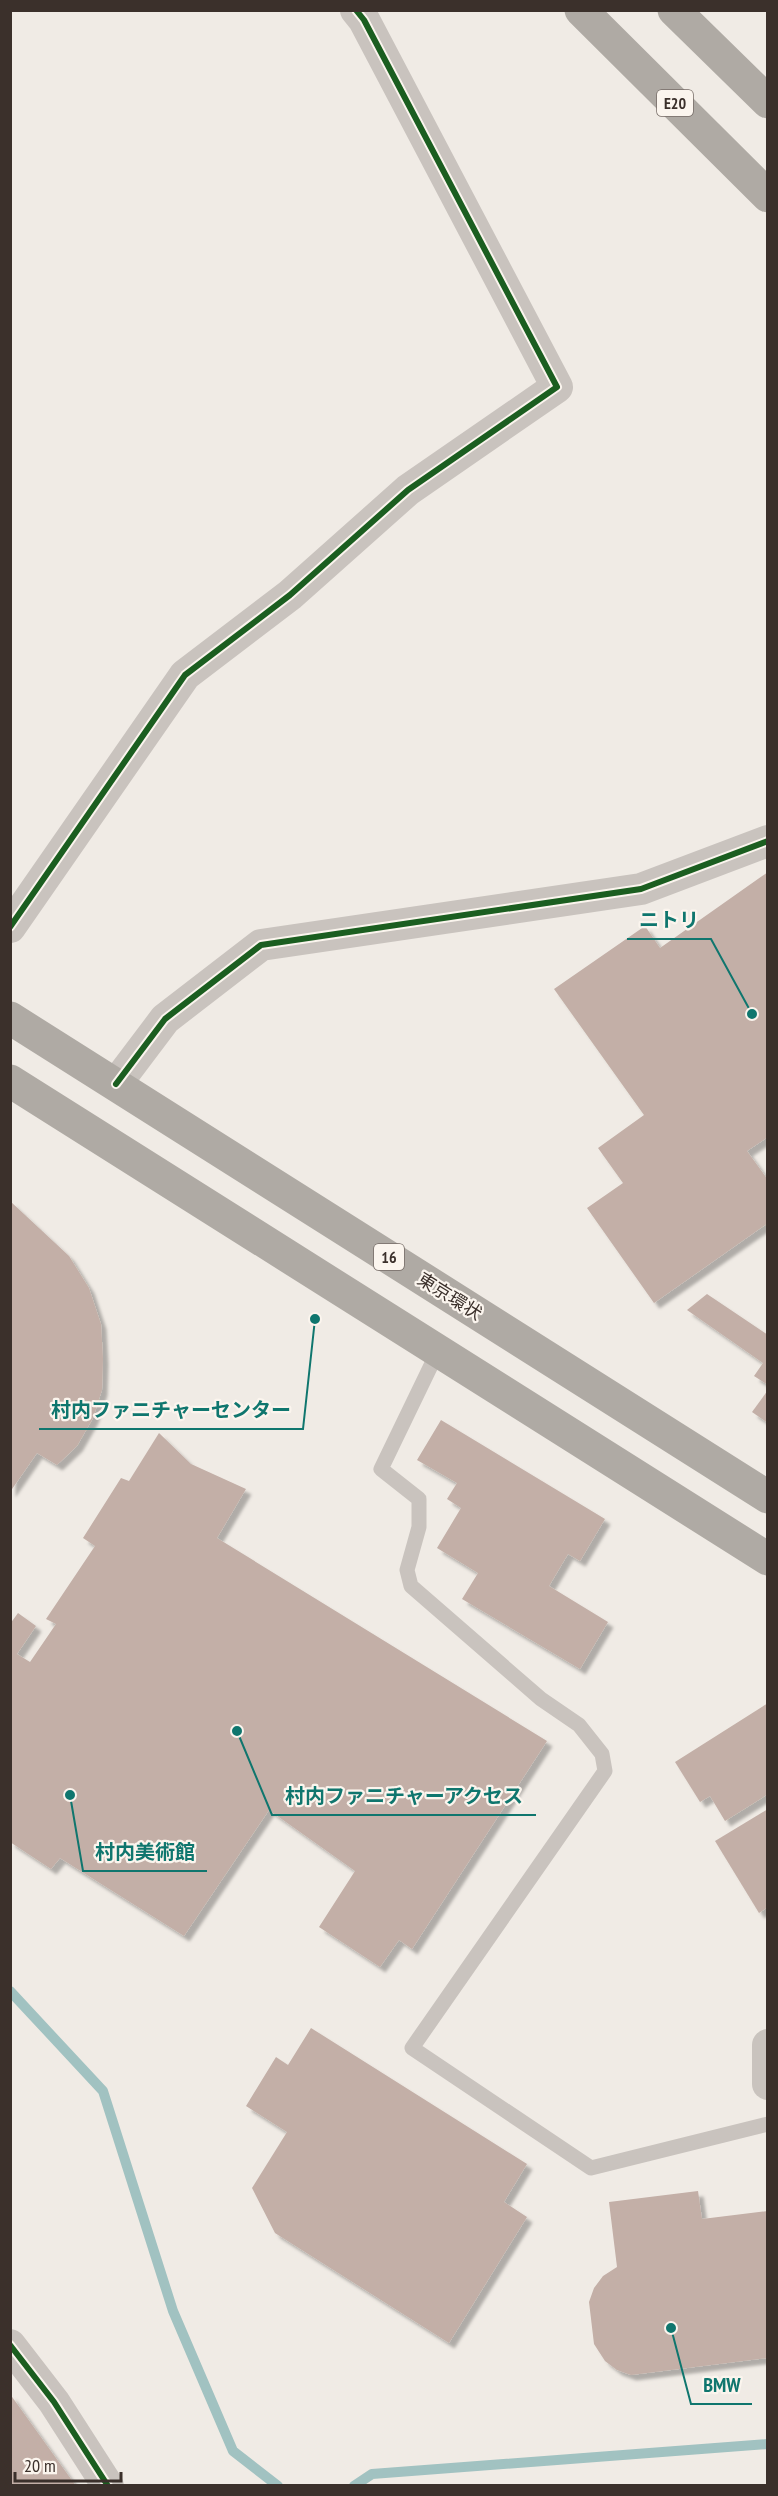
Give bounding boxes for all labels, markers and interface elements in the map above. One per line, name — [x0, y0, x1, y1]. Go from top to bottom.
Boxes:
road number: E20 — [657, 90, 693, 116]
callout: ニトリ — [627, 901, 711, 939]
text: ニトリ — [639, 907, 699, 933]
road number: 16 — [374, 1244, 404, 1270]
street label: 東京環状 — [413, 1267, 487, 1325]
callout: 村内ファニチャーセンター — [39, 1391, 303, 1429]
text: 村内ファニチャーセンター — [51, 1397, 291, 1423]
callout: 村内ファニチャーアクセス — [272, 1777, 536, 1815]
text: 村内ファニチャーアクセス — [285, 1783, 523, 1809]
callout: 村内美術館 — [83, 1833, 207, 1871]
text: 村内美術館 — [95, 1839, 195, 1865]
callout: BMW — [691, 2366, 752, 2404]
text: BMW — [703, 2372, 741, 2398]
scale bar — [15, 2445, 122, 2483]
text: 20 m — [24, 2454, 56, 2477]

